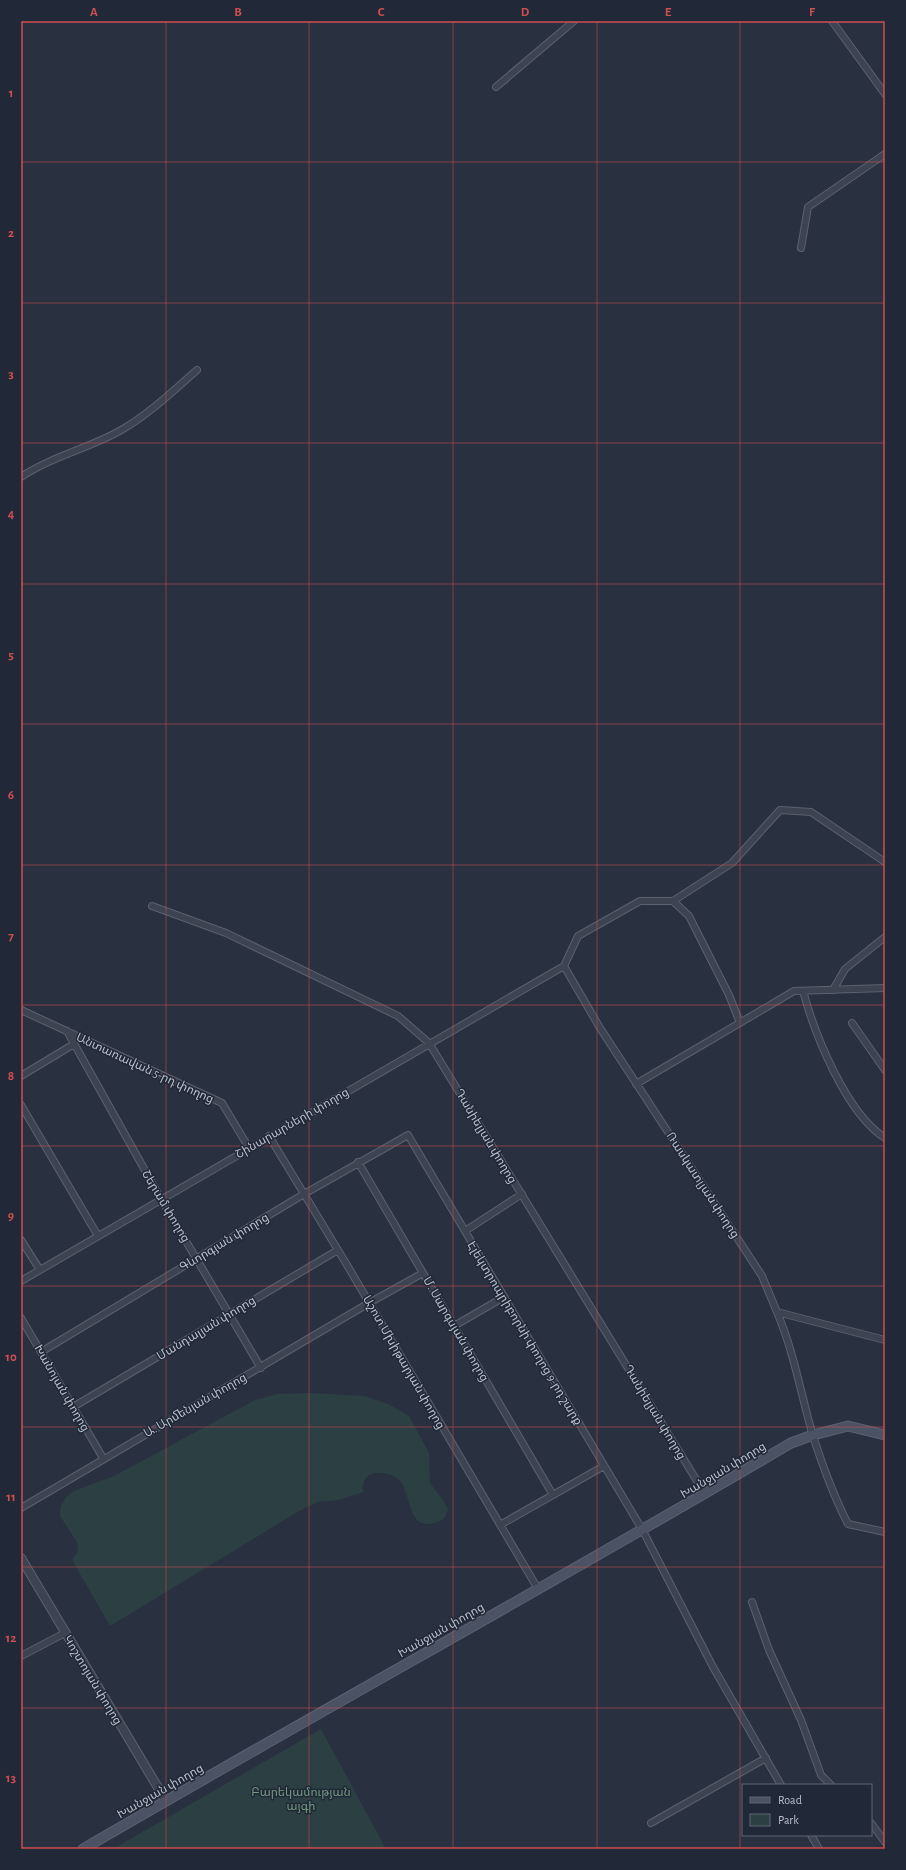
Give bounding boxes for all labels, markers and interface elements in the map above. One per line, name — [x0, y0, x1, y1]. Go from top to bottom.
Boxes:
text: A — [90, 6, 98, 19]
text: B — [234, 6, 242, 19]
text: C — [378, 6, 385, 19]
text: D — [521, 6, 530, 19]
text: E — [665, 6, 672, 19]
text: F — [809, 6, 816, 19]
text: 1 — [9, 87, 13, 100]
text: 2 — [8, 227, 14, 240]
text: 3 — [8, 368, 14, 381]
text: 4 — [8, 508, 15, 521]
text: 5 — [8, 649, 14, 662]
text: 6 — [8, 789, 14, 802]
text: 7 — [8, 930, 14, 943]
street label: Անտառավան 5-րդ փողոց — [74, 1031, 216, 1106]
text: 8 — [8, 1070, 14, 1083]
street label: Շինարարների փողոց — [233, 1086, 351, 1161]
street label: Դանիելյան փողոց — [452, 1087, 519, 1186]
street label: Ռասկատլյան փողոց — [663, 1130, 742, 1241]
street label: Շերամ փողոց — [139, 1168, 192, 1245]
text: 9 — [8, 1210, 14, 1223]
street label: Գևորգյան փողոց — [177, 1211, 271, 1274]
street label: Էլեկտրոպրիբորնի փողոց 9-րդ շարք — [464, 1239, 585, 1427]
street label: Մ. Սարգսյան փողոց — [420, 1274, 491, 1384]
street label: Աշոտ Մխիթարյան փողոց — [360, 1293, 447, 1431]
street label: Մանդալյան փողոց — [155, 1294, 258, 1363]
street label: Խանոյան փողոց — [31, 1342, 92, 1434]
text: 10 — [5, 1351, 17, 1364]
street label: Դանիելյան փողոց — [621, 1363, 688, 1462]
street label: Ա. Արմենյան փողոց — [142, 1371, 249, 1440]
street label: Խանջյան փողոց — [678, 1440, 768, 1501]
text: 11 — [6, 1491, 16, 1504]
street label: Խանջյան փողոց — [396, 1600, 487, 1660]
text: 12 — [6, 1632, 16, 1645]
street label: Կոշտոյան փողոց — [61, 1633, 124, 1727]
street label: Խանջյան փողոց — [115, 1761, 206, 1821]
text: 13 — [6, 1772, 17, 1785]
legend — [742, 1784, 872, 1836]
park label: Բարեկամության այգի — [251, 1786, 351, 1813]
text: Road — [778, 1794, 802, 1806]
text: Park — [778, 1814, 799, 1826]

